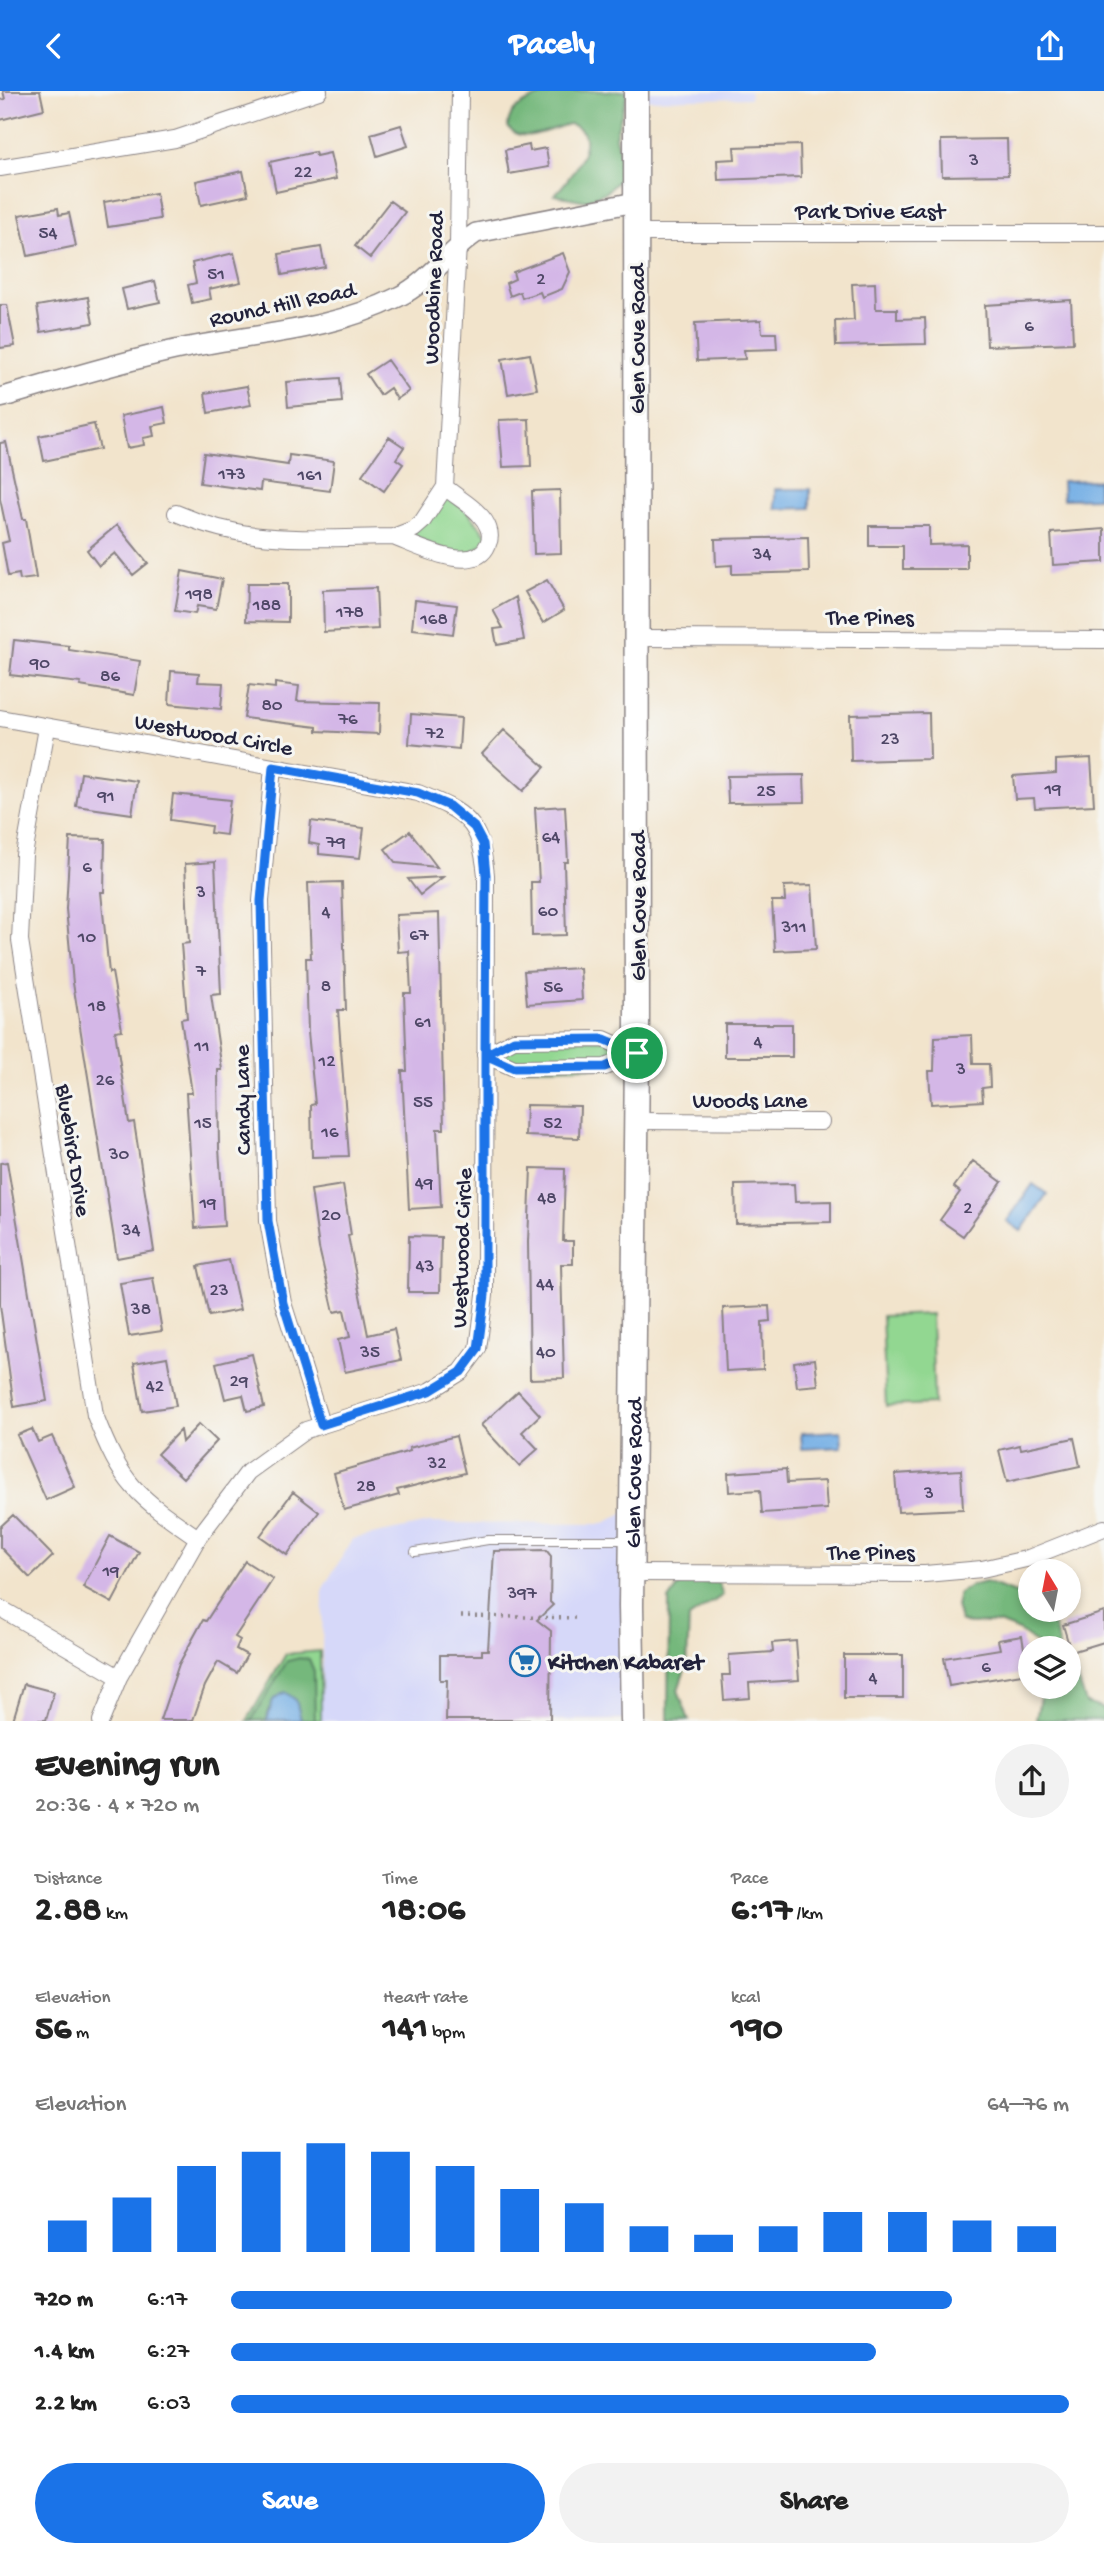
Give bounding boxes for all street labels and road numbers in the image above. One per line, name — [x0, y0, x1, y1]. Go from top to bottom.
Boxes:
street label: Park Drive East — [794, 200, 947, 227]
street label: Woodbine Road — [419, 210, 452, 365]
street label: Glen Cove Road — [626, 263, 653, 414]
street label: Round Hill Road — [207, 277, 360, 335]
street label: The Pines — [824, 606, 914, 633]
street label: Westwood Circle — [132, 709, 296, 764]
street label: Glen Cove Road — [627, 830, 654, 981]
street label: Candy Lane — [230, 1043, 259, 1155]
street label: Bluebird Drive — [48, 1081, 96, 1220]
street label: Woods Lane — [693, 1089, 809, 1116]
street label: Westwood Circle — [447, 1166, 480, 1329]
street label: Glen Cove Road — [622, 1396, 650, 1548]
street label: The Pines — [825, 1541, 915, 1568]

